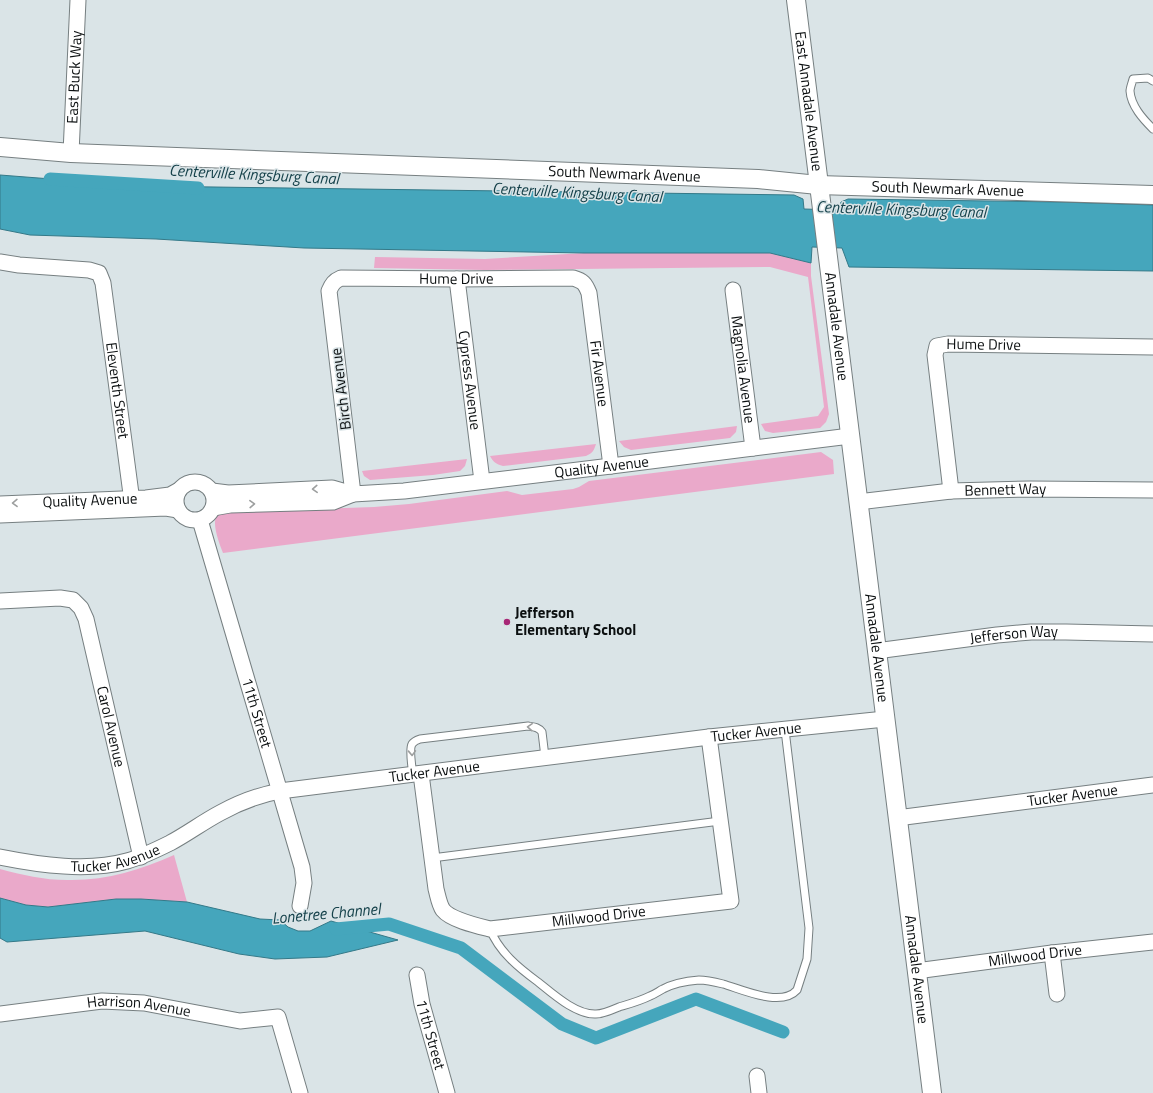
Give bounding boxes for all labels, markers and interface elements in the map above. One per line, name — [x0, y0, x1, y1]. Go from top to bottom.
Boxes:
street label: East Buck Way — [60, 30, 88, 124]
street label: East Annadale Avenue — [789, 30, 829, 172]
water label: Centerville Kingsburg Canal — [168, 158, 341, 191]
street label: South Newmark Avenue — [548, 159, 701, 188]
street label: South Newmark Avenue — [871, 175, 1024, 202]
water label: Centerville Kingsburg Canal — [491, 176, 664, 209]
water label: Centerville Kingsburg Canal — [815, 194, 988, 224]
street label: Hume Drive — [419, 267, 494, 290]
street label: Annadale Avenue — [819, 271, 855, 382]
street label: Magnolia Avenue — [725, 314, 762, 425]
street label: Cypress Avenue — [452, 329, 488, 431]
street label: Hume Drive — [946, 332, 1021, 356]
street label: Fir Avenue — [584, 339, 615, 408]
street label: Eleventh Street — [100, 341, 136, 441]
street label: Birch Avenue — [324, 347, 357, 431]
street label: Quality Avenue — [553, 449, 650, 484]
street label: Bennett Way — [964, 477, 1046, 502]
one-way arrow — [312, 484, 318, 493]
street label: Quality Avenue — [42, 486, 138, 513]
one-way arrow — [12, 499, 18, 507]
one-way arrow — [249, 500, 255, 508]
street label: Annadale Avenue — [859, 592, 895, 704]
place label: Jefferson Elementary School — [515, 601, 636, 641]
marker: Jefferson Elementary School — [502, 617, 512, 627]
street label: Jefferson Way — [968, 620, 1058, 649]
street label: 11th Street — [236, 675, 279, 751]
street label: Carol Avenue — [91, 684, 132, 769]
street label: Tucker Avenue — [709, 716, 802, 748]
one-way arrow — [527, 723, 533, 732]
one-way arrow — [407, 750, 416, 756]
street label: Tucker Avenue — [388, 754, 481, 788]
street label: Tucker Avenue — [1026, 778, 1119, 812]
street label: Tucker Avenue — [70, 838, 164, 878]
water label: Lonetree Channel — [271, 896, 383, 930]
street label: Millwood Drive — [551, 899, 647, 933]
street label: Annadale Avenue — [899, 914, 935, 1025]
street label: Millwood Drive — [987, 938, 1083, 972]
street label: Harrison Avenue — [85, 989, 193, 1023]
street label: 11th Street — [410, 998, 452, 1073]

